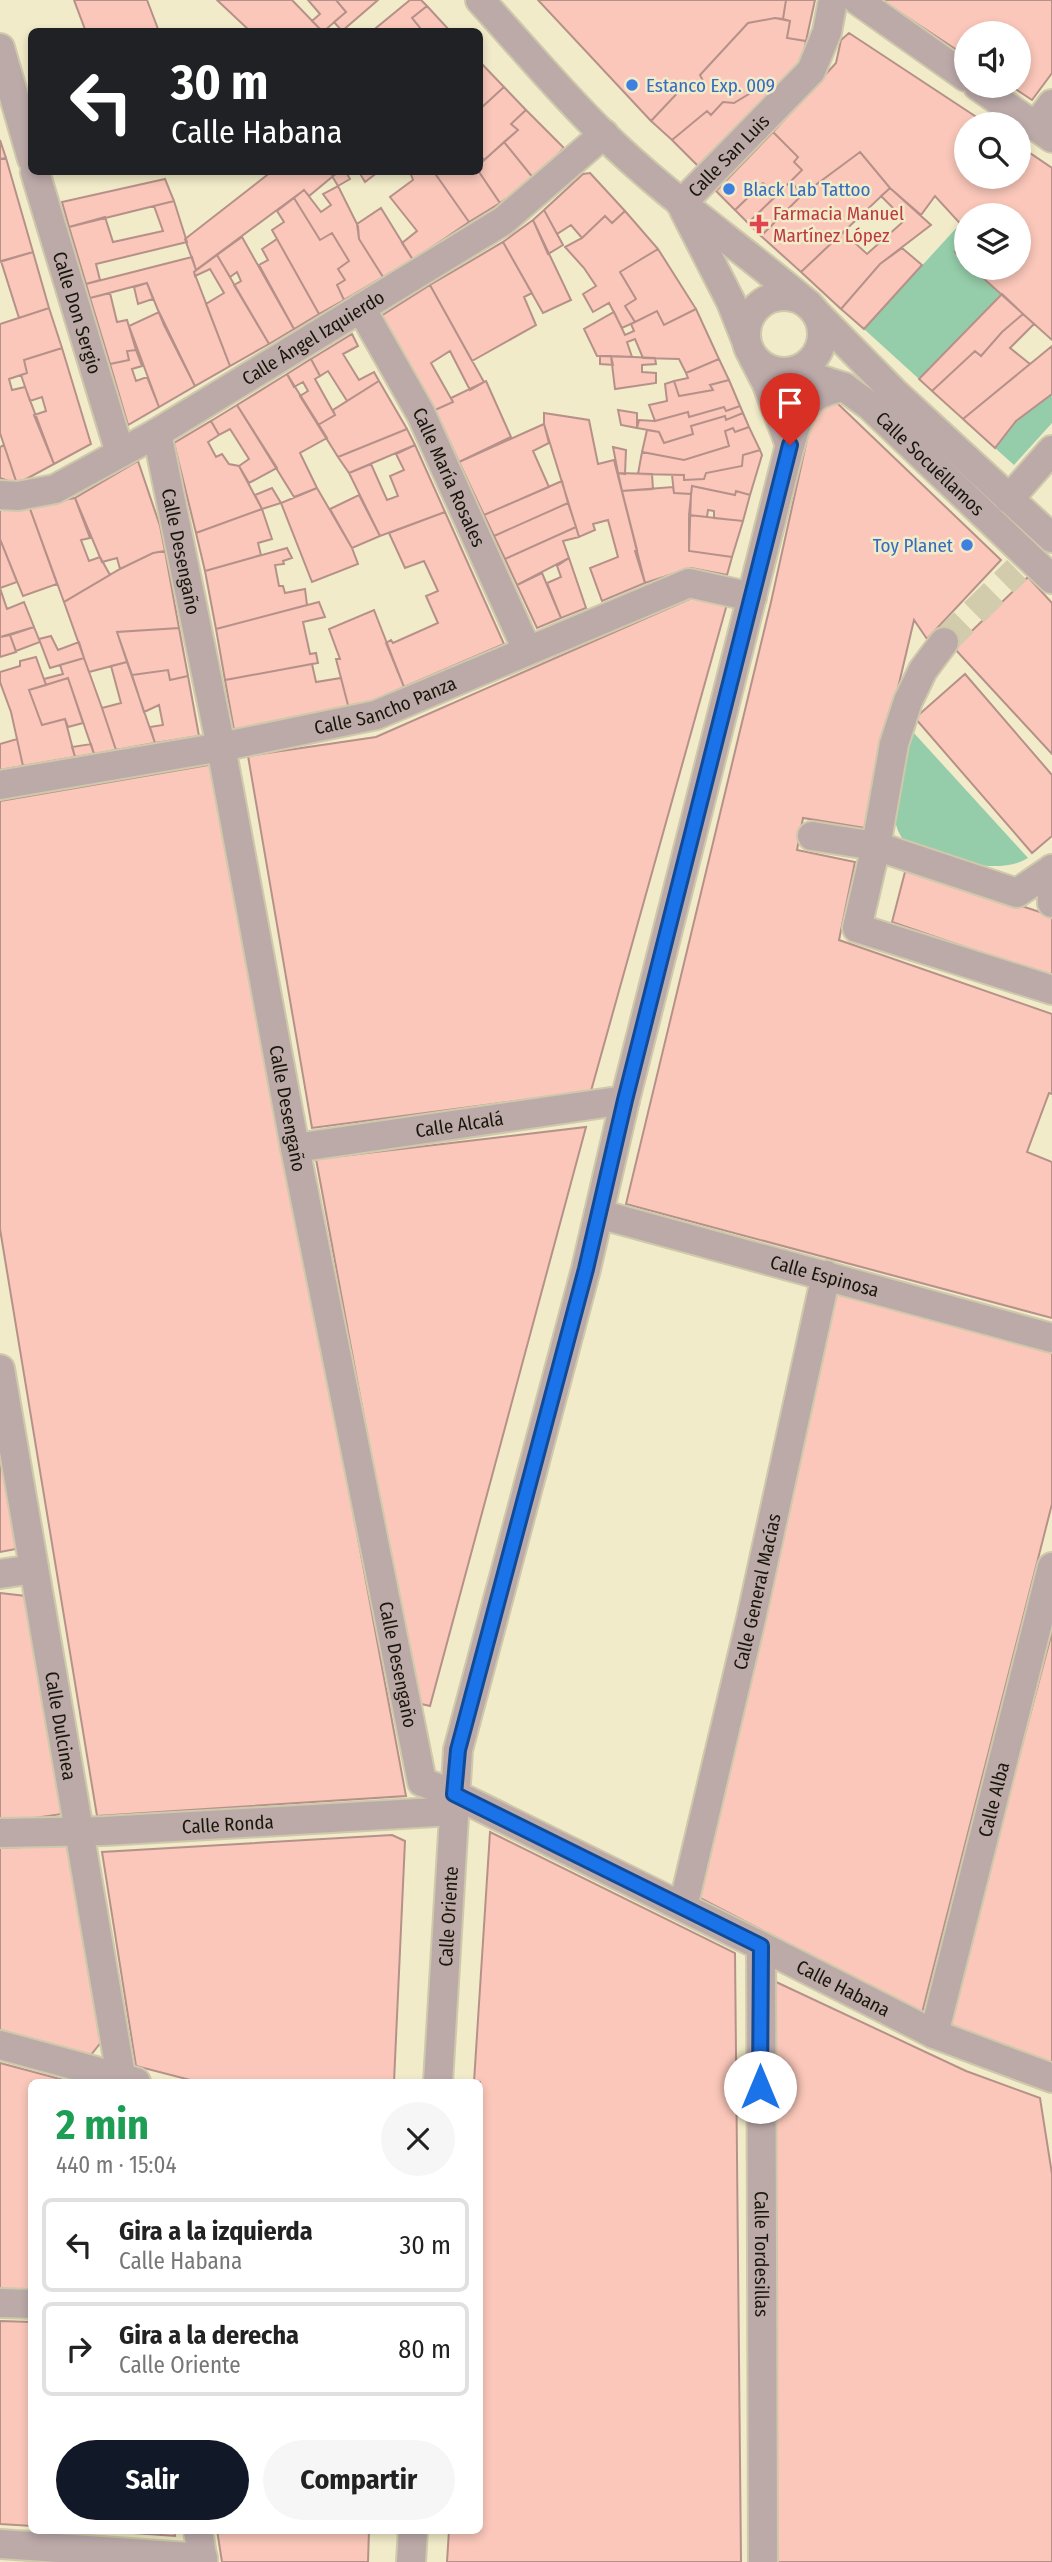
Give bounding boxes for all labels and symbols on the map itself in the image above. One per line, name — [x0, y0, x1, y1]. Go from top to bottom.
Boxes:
place label: Estanco Exp. 009 — [646, 74, 775, 97]
marker: Estanco Exp. 009 — [624, 77, 640, 93]
street label: Calle San Luis — [683, 110, 774, 202]
place label: Black Lab Tattoo — [743, 178, 871, 201]
marker: Black Lab Tattoo — [721, 181, 737, 197]
place label: Farmacia Manuel Martínez López — [773, 202, 904, 247]
marker: Farmacia Manuel Martínez López — [751, 216, 767, 232]
street label: Calle Don Sergio — [48, 249, 106, 377]
street label: Calle Ángel Izquierdo — [238, 285, 389, 390]
pin — [760, 373, 820, 445]
street label: Calle María Rosales — [408, 403, 490, 550]
street label: Calle Socuéllamos — [871, 407, 989, 521]
street label: Calle Desengaño — [157, 487, 205, 617]
place label: Toy Planet — [873, 534, 954, 557]
marker: Toy Planet — [959, 537, 975, 553]
street label: Calle Sancho Panza — [312, 672, 460, 739]
street label: Calle Desengaño — [264, 1043, 310, 1174]
street label: Calle Alcalá — [414, 1107, 505, 1142]
street label: Calle Espinosa — [768, 1250, 881, 1302]
street label: Calle General Macías — [728, 1511, 786, 1672]
street label: Calle Desengaño — [374, 1599, 422, 1730]
street label: Calle Dulcinea — [40, 1670, 81, 1782]
street label: Calle Alba — [973, 1760, 1014, 1839]
street label: Calle Ronda — [181, 1810, 274, 1839]
street label: Calle Oriente — [434, 1865, 463, 1967]
street label: Calle Habana — [793, 1955, 894, 2022]
position arrow — [723, 2050, 797, 2124]
street label: Calle Tordesillas — [750, 2191, 773, 2317]

